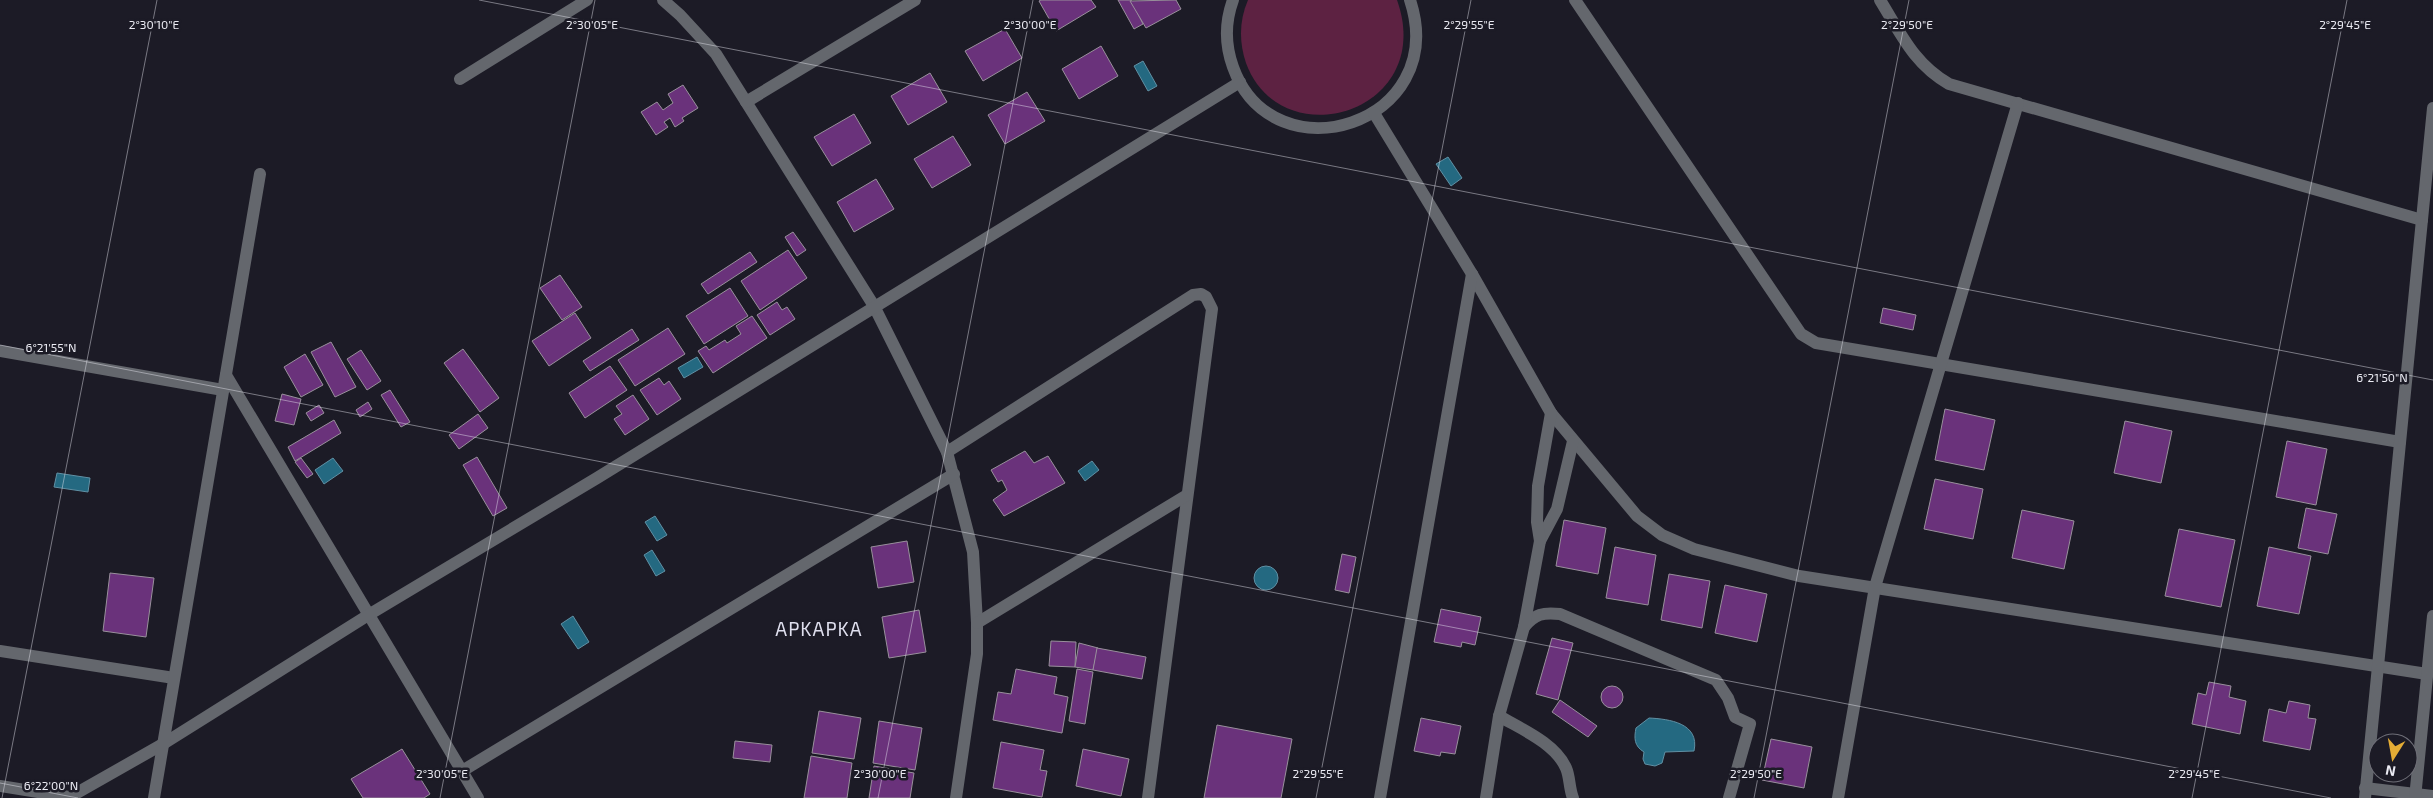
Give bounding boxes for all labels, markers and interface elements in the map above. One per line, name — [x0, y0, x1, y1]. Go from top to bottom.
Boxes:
text: 2°30'10"E — [129, 17, 180, 31]
text: 2°30'05"E — [566, 17, 618, 31]
text: 2°30'00"E — [1004, 17, 1057, 31]
text: 2°29'55"E — [1443, 17, 1495, 31]
text: 2°29'50"E — [1881, 17, 1933, 31]
text: 2°29'45"E — [2319, 17, 2371, 31]
text: 6°21'55"N — [26, 340, 76, 354]
text: 6°21'50"N — [2356, 370, 2408, 384]
district label: APKAPKA — [775, 617, 863, 640]
north arrow — [2368, 733, 2418, 783]
text: N — [2384, 762, 2397, 781]
text: 2°30'05"E — [416, 766, 468, 780]
text: 2°30'00"E — [854, 766, 907, 780]
text: 2°29'55"E — [1292, 766, 1344, 780]
text: 2°29'50"E — [1730, 766, 1782, 780]
text: 2°29'45"E — [2168, 766, 2220, 780]
text: 6°22'00"N — [24, 778, 78, 792]

